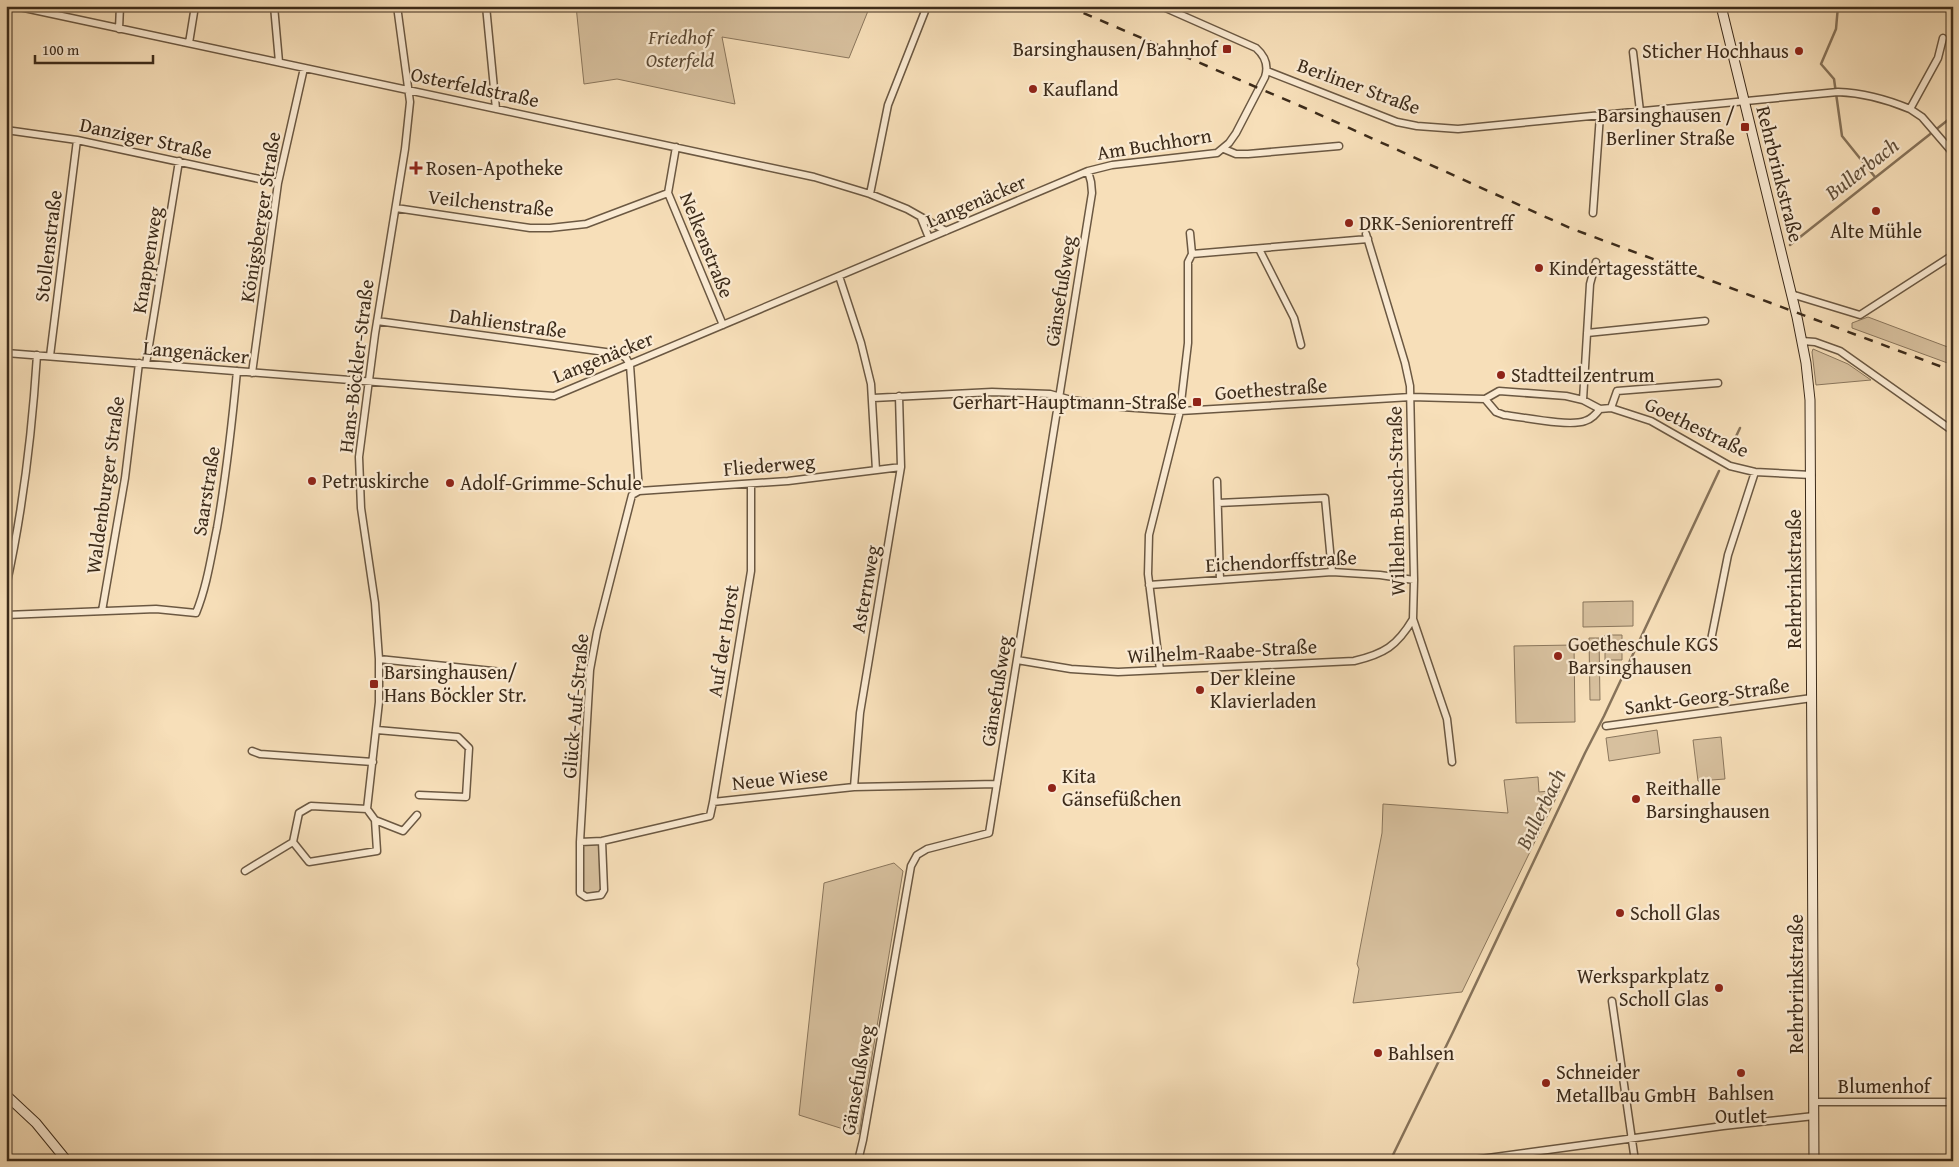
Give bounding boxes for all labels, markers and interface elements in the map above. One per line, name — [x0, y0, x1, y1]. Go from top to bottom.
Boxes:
park label: Friedhof Osterfeld — [646, 22, 716, 74]
scale bar — [35, 32, 152, 64]
place label: Barsinghausen/Bahnhof — [1013, 34, 1220, 63]
place label: Sticher Hochhaus — [1642, 36, 1789, 65]
text: 100 m — [42, 39, 80, 60]
marker: Barsinghausen/Bahnhof — [1221, 43, 1233, 55]
marker: Sticher Hochhaus — [1793, 45, 1805, 57]
street label: Berliner Straße — [1294, 50, 1425, 121]
street label: Osterfeldstraße — [408, 59, 542, 114]
place label: Kaufland — [1043, 74, 1119, 103]
marker: Kaufland — [1027, 83, 1039, 95]
place label: Barsinghausen / Berliner Straße — [1597, 100, 1735, 152]
street label: Rehrbrinkstraße — [1750, 103, 1811, 245]
street label: Danziger Straße — [77, 109, 215, 166]
street label: Am Buchhorn — [1094, 120, 1213, 167]
marker: Barsinghausen / Berliner Straße — [1739, 121, 1751, 133]
street label: Königsberger Straße — [232, 130, 287, 304]
water label: Bullerbach — [1817, 130, 1906, 208]
place label: Rosen-Apotheke — [426, 153, 563, 182]
marker: Rosen-Apotheke — [410, 162, 422, 174]
street label: Langenäcker — [921, 166, 1030, 235]
street label: Veilchenstraße — [427, 181, 556, 224]
street label: Nelkenstraße — [673, 187, 742, 302]
street label: Stollenstraße — [26, 188, 69, 304]
street label: Knappenweg — [124, 204, 169, 315]
marker: Alte Mühle — [1870, 205, 1882, 217]
place label: DRK-Seniorentreff — [1359, 208, 1516, 237]
place label: Alte Mühle — [1830, 216, 1922, 245]
marker: DRK-Seniorentreff — [1343, 217, 1355, 229]
street label: Gänsefußweg — [1036, 233, 1083, 348]
place label: Kindertagesstätte — [1549, 253, 1698, 282]
marker: Kindertagesstätte — [1533, 262, 1545, 274]
street label: Hans-Böckler-Straße — [330, 278, 381, 454]
street label: Dahlienstraße — [447, 300, 569, 345]
street label: Langenäcker — [548, 323, 658, 390]
street label: Langenäcker — [142, 332, 250, 371]
place label: Stadtteilzentrum — [1511, 360, 1655, 389]
marker: Stadtteilzentrum — [1495, 369, 1507, 381]
street label: Goethestraße — [1214, 370, 1328, 407]
place label: Gerhart-Hauptmann-Straße — [953, 387, 1187, 416]
street label: Goethestraße — [1640, 389, 1754, 464]
street label: Waldenburger Straße — [78, 394, 131, 576]
marker: Gerhart-Hauptmann-Straße — [1191, 396, 1203, 408]
street label: Wilhelm-Busch-Straße — [1379, 406, 1412, 596]
street label: Saarstraße — [184, 444, 227, 538]
street label: Fliederweg — [722, 446, 816, 483]
place label: Petruskirche — [322, 466, 429, 495]
place label: Adolf-Grimme-Schule — [460, 468, 642, 497]
marker: Petruskirche — [306, 475, 318, 487]
marker: Adolf-Grimme-Schule — [444, 477, 456, 489]
street label: Rehrbrinkstraße — [1779, 509, 1808, 649]
street label: Asternweg — [842, 542, 887, 635]
street label: Eichendorffstraße — [1204, 542, 1357, 579]
street label: Auf der Horst — [699, 583, 746, 699]
place label: Goetheschule KGS Barsinghausen — [1568, 629, 1718, 681]
street label: Wilhelm-Raabe-Straße — [1126, 631, 1318, 670]
street label: Glück-Auf-Straße — [554, 632, 595, 780]
street label: Gänsefußweg — [972, 633, 1019, 748]
marker: Goetheschule KGS Barsinghausen — [1552, 650, 1564, 662]
place label: Barsinghausen/ Hans Böckler Str. — [384, 657, 527, 709]
place label: Der kleine Klavierladen — [1210, 663, 1316, 715]
street label: Sankt-Georg-Straße — [1623, 670, 1791, 721]
marker: Barsinghausen/ Hans Böckler Str. — [368, 678, 380, 690]
marker: Der kleine Klavierladen — [1194, 684, 1206, 696]
street label: Neue Wiese — [730, 758, 829, 797]
place label: Kita Gänsefüßchen — [1062, 761, 1181, 813]
water label: Bullerbach — [1507, 763, 1574, 855]
place label: Reithalle Barsinghausen — [1646, 773, 1770, 825]
marker: Kita Gänsefüßchen — [1046, 782, 1058, 794]
marker: Reithalle Barsinghausen — [1630, 793, 1642, 805]
place label: Scholl Glas — [1630, 898, 1720, 927]
marker: Scholl Glas — [1614, 907, 1626, 919]
street label: Rehrbrinkstraße — [1781, 914, 1810, 1054]
place label: Werksparkplatz Scholl Glas — [1577, 961, 1709, 1013]
marker: Werksparkplatz Scholl Glas — [1713, 982, 1725, 994]
street label: Gänsefußweg — [833, 1022, 881, 1138]
place label: Bahlsen — [1388, 1038, 1454, 1067]
marker: Bahlsen — [1372, 1047, 1384, 1059]
place label: Schneider Metallbau GmbH — [1556, 1057, 1696, 1109]
marker: Bahlsen Outlet — [1735, 1067, 1747, 1079]
street label: Blumenhof — [1838, 1071, 1933, 1100]
marker: Schneider Metallbau GmbH — [1540, 1077, 1552, 1089]
place label: Bahlsen Outlet — [1708, 1078, 1774, 1130]

